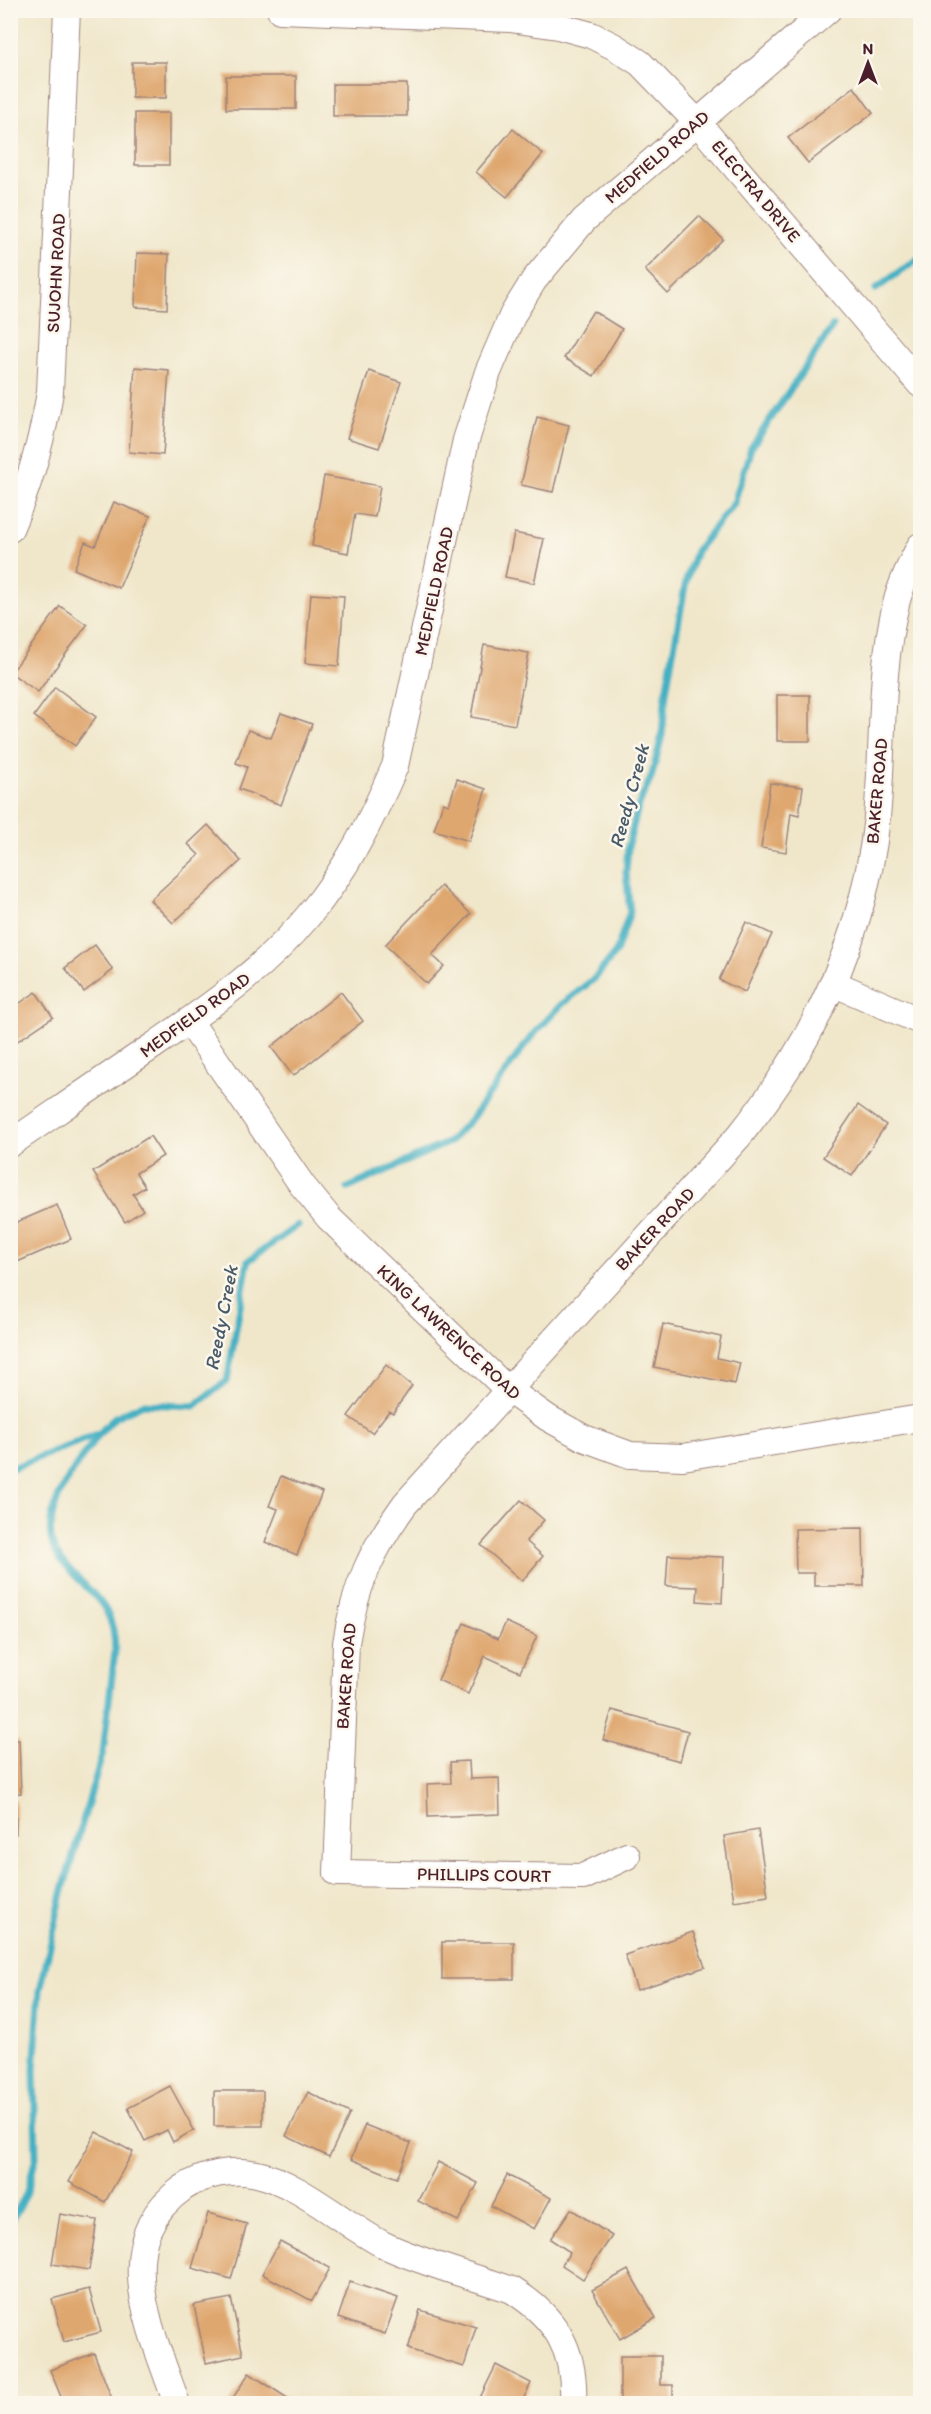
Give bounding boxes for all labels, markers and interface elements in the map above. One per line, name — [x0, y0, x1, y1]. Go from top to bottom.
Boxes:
north arrow — [838, 33, 898, 93]
text: N — [863, 39, 873, 58]
street label: MEDFIELD ROAD — [600, 106, 714, 208]
street label: ELECTRA DRIVE — [707, 135, 805, 247]
street label: SUJOHN ROAD — [42, 213, 70, 333]
street label: MEDFIELD ROAD — [410, 524, 458, 658]
street label: BAKER ROAD — [861, 737, 893, 845]
water label: Reedy Creek — [604, 740, 655, 850]
street label: MEDFIELD ROAD — [135, 967, 255, 1063]
street label: BAKER ROAD — [611, 1183, 699, 1275]
street label: KING LAWRENCE ROAD — [372, 1259, 526, 1405]
water label: Reedy Creek — [199, 1262, 243, 1372]
street label: BAKER ROAD — [331, 1622, 361, 1730]
street label: PHILLIPS COURT — [417, 1863, 551, 1887]

